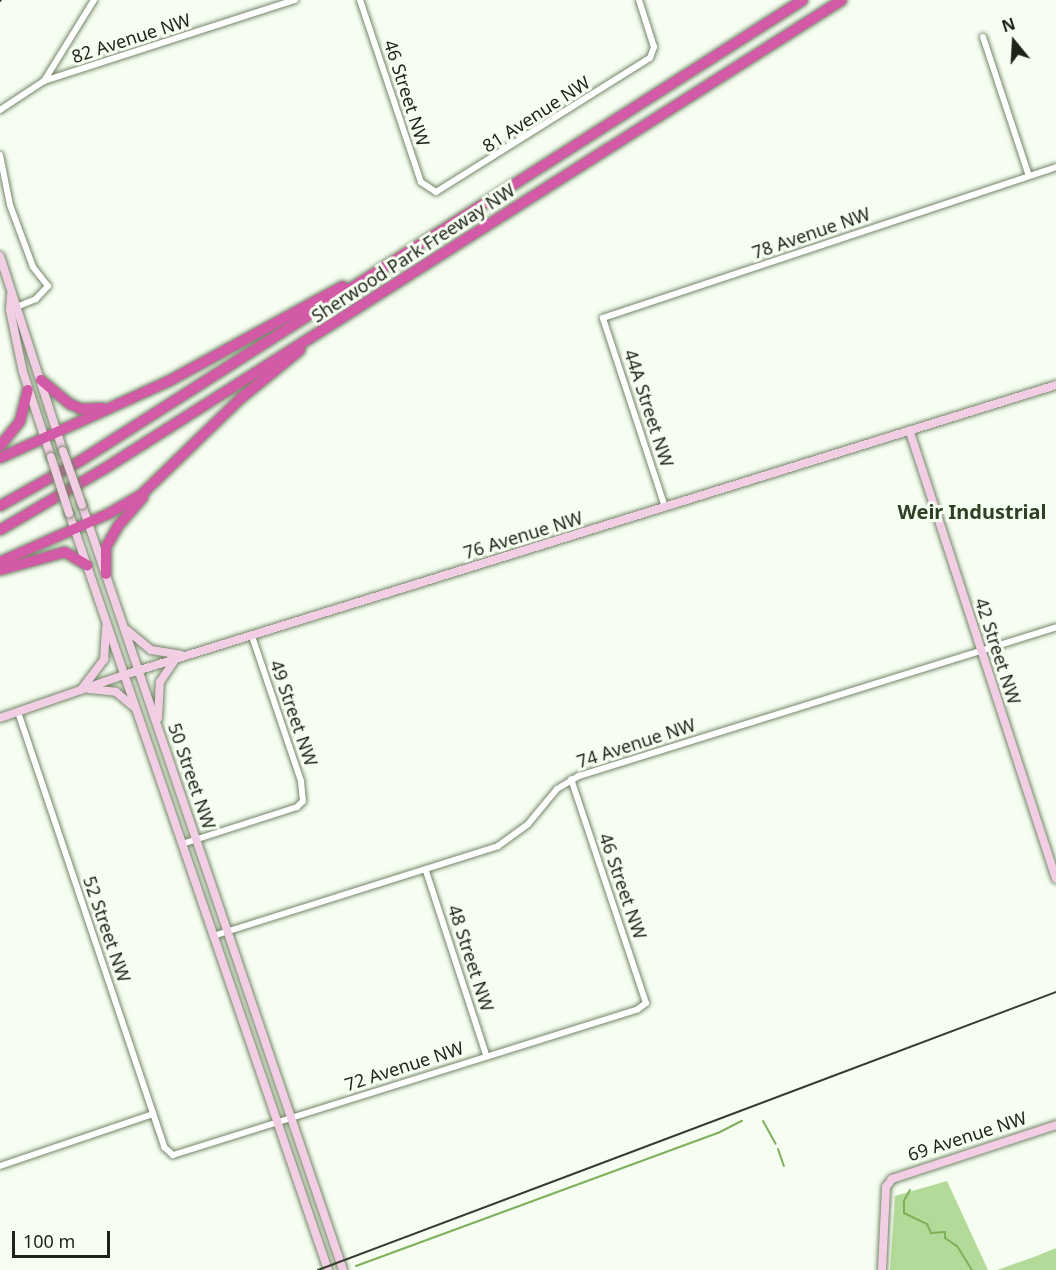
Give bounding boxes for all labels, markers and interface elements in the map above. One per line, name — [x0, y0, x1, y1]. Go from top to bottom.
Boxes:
street label: 82 Avenue NW — [69, 9, 193, 67]
north arrow — [984, 12, 1044, 72]
text: N — [999, 12, 1018, 37]
street label: 46 Street NW — [380, 37, 434, 149]
street label: 81 Avenue NW — [478, 71, 594, 157]
street label: Sherwood Park Freeway NW — [307, 179, 519, 327]
street label: 78 Avenue NW — [749, 203, 873, 263]
street label: 44A Street NW — [620, 347, 678, 469]
district label: Weir Industrial — [898, 499, 1046, 523]
street label: 76 Avenue NW — [461, 507, 585, 563]
street label: 42 Street NW — [971, 595, 1025, 707]
street label: 49 Street NW — [266, 657, 322, 769]
street label: 74 Avenue NW — [574, 714, 698, 772]
street label: 50 Street NW — [164, 720, 220, 832]
street label: 46 Street NW — [595, 830, 651, 942]
street label: 52 Street NW — [79, 873, 135, 985]
street label: 48 Street NW — [444, 902, 498, 1014]
street label: 72 Avenue NW — [342, 1037, 466, 1095]
street label: 69 Avenue NW — [905, 1107, 1029, 1165]
scale bar — [15, 1219, 112, 1257]
text: 100 m — [23, 1229, 75, 1253]

